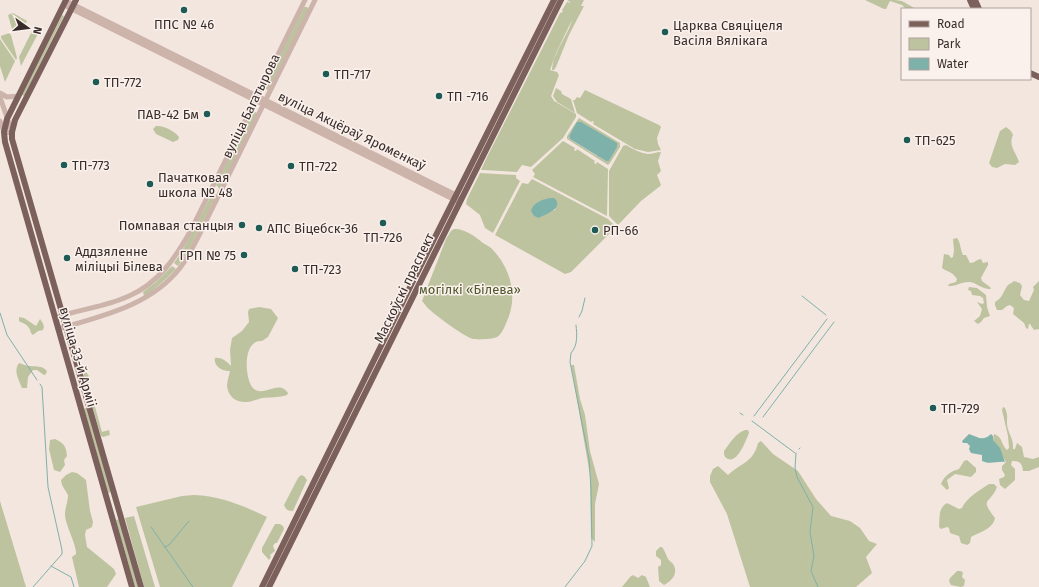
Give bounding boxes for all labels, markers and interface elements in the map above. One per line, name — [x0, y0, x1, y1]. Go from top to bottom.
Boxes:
marker: ППС № 46 — [179, 5, 189, 15]
north arrow — [8, 8, 48, 48]
legend — [901, 8, 1031, 80]
place label: ППС № 46 — [154, 17, 214, 32]
text: Road — [937, 17, 965, 31]
place label: Царква Свяціцеля Васіля Вялікага — [673, 18, 783, 48]
text: N — [30, 25, 44, 35]
marker: Царква Свяціцеля Васіля Вялікага — [660, 27, 670, 37]
text: Park — [937, 37, 961, 51]
street label: вуліца Багатырова — [219, 51, 283, 161]
text: Water — [937, 57, 969, 71]
place label: ТП-717 — [334, 67, 371, 82]
marker: ТП-717 — [321, 69, 331, 79]
place label: ТП-772 — [104, 75, 142, 90]
marker: ТП-772 — [91, 77, 101, 87]
street label: вуліца Акцёраў Яроменкаў — [276, 89, 429, 174]
place label: ТП -716 — [447, 89, 489, 104]
marker: ТП -716 — [434, 91, 444, 101]
place label: ПАВ-42 Бм — [137, 107, 199, 122]
marker: ПАВ-42 Бм — [202, 109, 212, 119]
place label: ТП-625 — [915, 133, 955, 148]
marker: ТП-625 — [902, 135, 912, 145]
place label: ТП-773 — [72, 158, 110, 173]
place label: ТП-722 — [299, 159, 337, 174]
marker: ТП-773 — [59, 160, 69, 170]
marker: ТП-722 — [286, 161, 296, 171]
place label: Пачатковая школа № 48 — [158, 170, 233, 200]
marker: Пачатковая школа № 48 — [145, 179, 155, 189]
place label: Помпавая станцыя — [119, 218, 234, 233]
marker: ТП-726 — [378, 218, 388, 228]
marker: Помпавая станцыя — [237, 220, 247, 230]
place label: АПС Віцебск-36 — [267, 221, 358, 236]
marker: АПС Віцебск-36 — [254, 223, 264, 233]
place label: РП-66 — [603, 223, 638, 238]
marker: РП-66 — [590, 225, 600, 235]
place label: ТП-726 — [364, 230, 403, 245]
street label: Маскоўскі праспект — [371, 231, 437, 345]
place label: Аддзяленне міліцыі Білева — [75, 244, 163, 274]
place label: ГРП № 75 — [180, 248, 236, 263]
marker: ГРП № 75 — [239, 250, 249, 260]
marker: Аддзяленне міліцыі Білева — [62, 253, 72, 263]
place label: ТП-723 — [303, 262, 341, 277]
marker: ТП-723 — [290, 264, 300, 274]
park label: могілкі «Білева» — [419, 282, 521, 297]
street label: вуліца 33-й Арміі — [57, 305, 99, 409]
place label: ТП-729 — [941, 401, 980, 416]
marker: ТП-729 — [928, 403, 938, 413]

